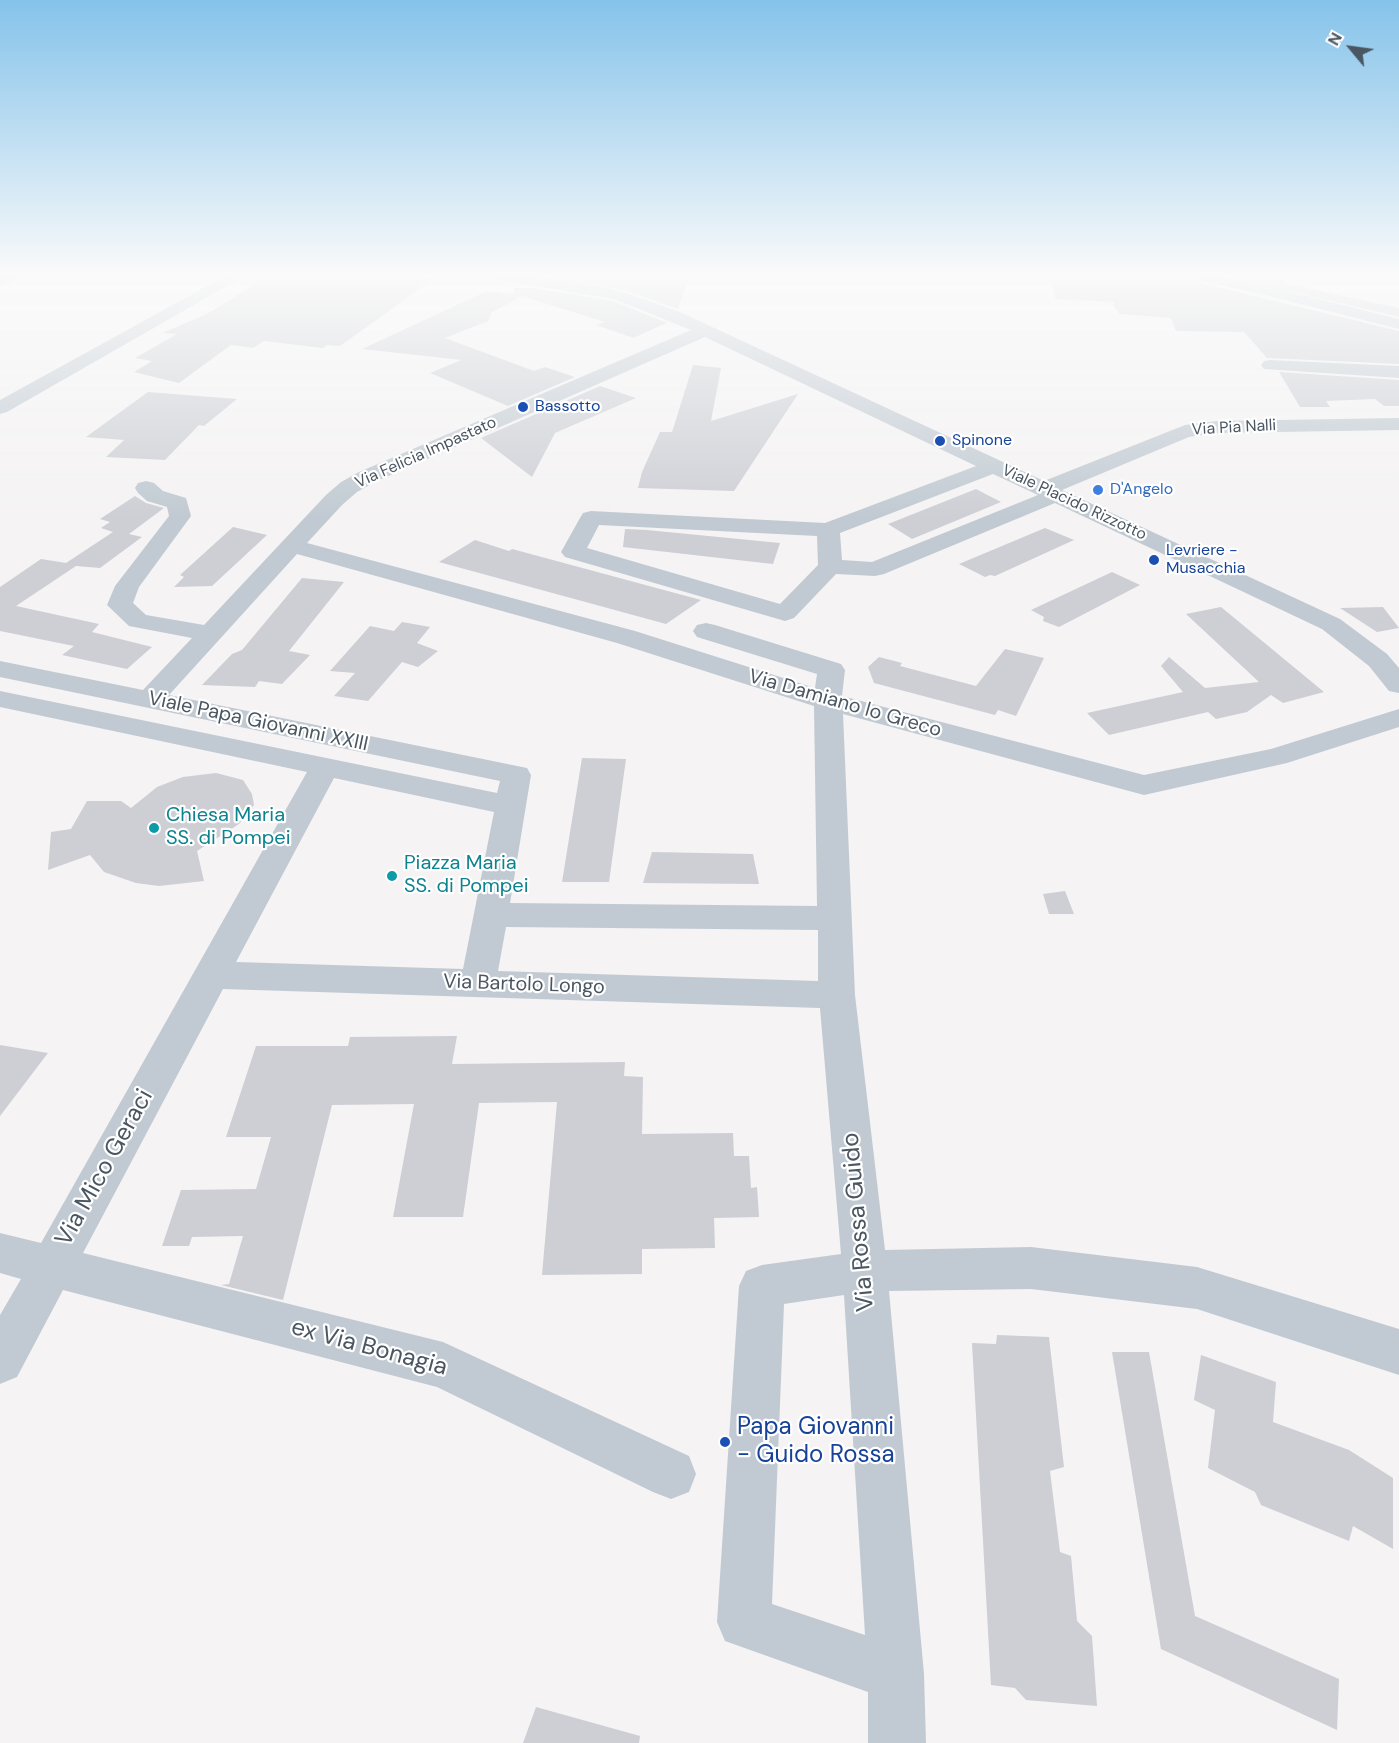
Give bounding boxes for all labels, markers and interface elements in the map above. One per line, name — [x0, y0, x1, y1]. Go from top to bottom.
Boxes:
north arrow — [1321, 18, 1381, 78]
text: N — [1323, 29, 1347, 49]
place label: Bassotto — [535, 397, 600, 417]
marker: Bassotto — [516, 400, 530, 414]
street label: Via Felicia Impastato — [352, 413, 500, 493]
street label: Via Pia Nalli — [1191, 416, 1277, 440]
place label: Spinone — [952, 431, 1012, 451]
marker: Spinone — [933, 434, 947, 448]
street label: Viale Placido Rizzotto — [999, 461, 1149, 545]
place label: D'Angelo — [1110, 480, 1173, 500]
marker: D'Angelo — [1091, 483, 1105, 497]
place label: Levriere - Musacchia — [1166, 541, 1245, 579]
marker: Levriere - Musacchia — [1147, 553, 1161, 567]
street label: Via Damiano lo Greco — [746, 665, 944, 743]
street label: Viale Papa Giovanni XXIII — [146, 687, 370, 757]
place label: Chiesa Maria SS. di Pompei — [166, 804, 291, 851]
marker: Chiesa Maria SS. di Pompei — [147, 821, 161, 835]
place label: Piazza Maria SS. di Pompei — [404, 852, 529, 899]
marker: Piazza Maria SS. di Pompei — [385, 869, 399, 883]
street label: Via Bartolo Longo — [443, 970, 605, 1000]
street label: Via Mico Geraci — [50, 1085, 160, 1251]
street label: Via Rossa Guido — [837, 1131, 881, 1313]
street label: ex Via Bonagia — [288, 1313, 450, 1383]
place label: Papa Giovanni - Guido Rossa — [737, 1414, 895, 1470]
marker: Papa Giovanni - Guido Rossa — [718, 1435, 732, 1449]

